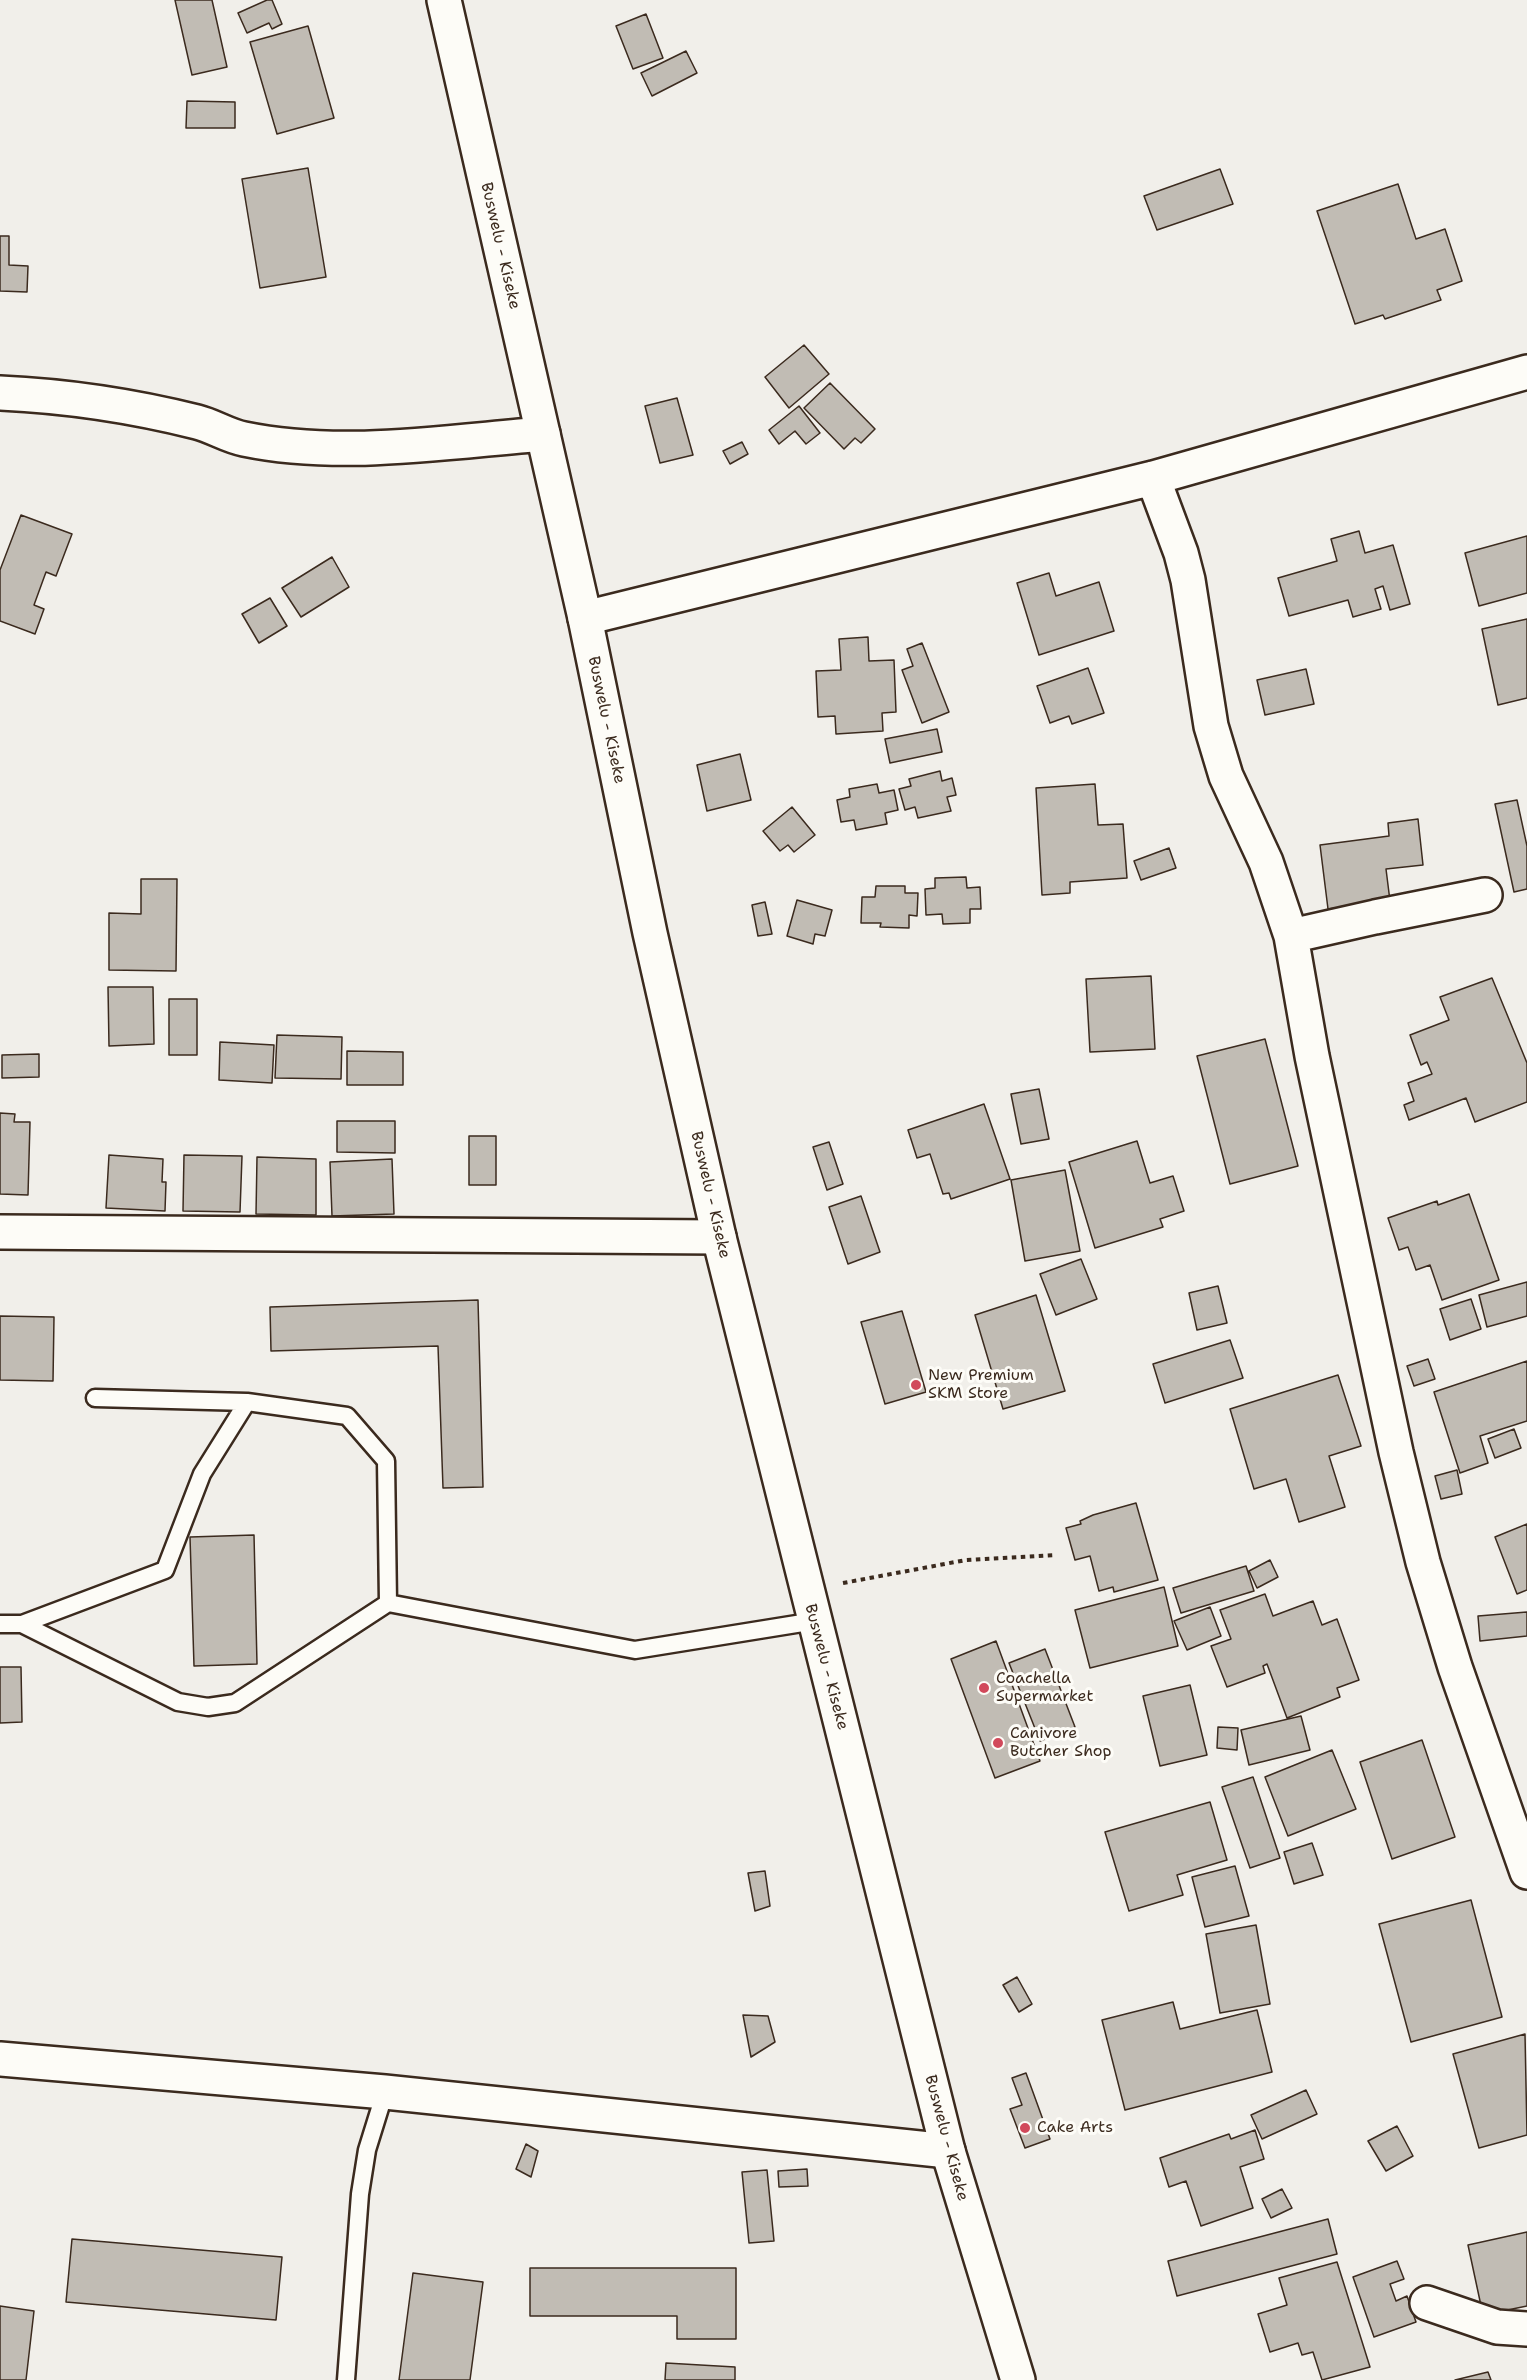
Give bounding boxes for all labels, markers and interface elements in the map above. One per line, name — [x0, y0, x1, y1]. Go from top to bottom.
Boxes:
street label: Buswelu - Kiseke — [476, 181, 524, 311]
street label: Buswelu - Kiseke — [583, 655, 629, 785]
street label: Buswelu - Kiseke — [686, 1130, 734, 1260]
place label: New Premium SKM Store — [928, 1366, 1034, 1404]
marker: New Premium SKM Store — [909, 1378, 923, 1392]
street label: Buswelu - Kiseke — [800, 1602, 852, 1732]
place label: Coachella Supermarket — [996, 1669, 1093, 1707]
marker: Coachella Supermarket — [977, 1681, 991, 1695]
place label: Canivore Butcher Shop — [1010, 1724, 1112, 1762]
marker: Canivore Butcher Shop — [991, 1736, 1005, 1750]
street label: Buswelu - Kiseke — [920, 2073, 972, 2203]
place label: Cake Arts — [1037, 2118, 1113, 2138]
marker: Cake Arts — [1018, 2121, 1032, 2135]

